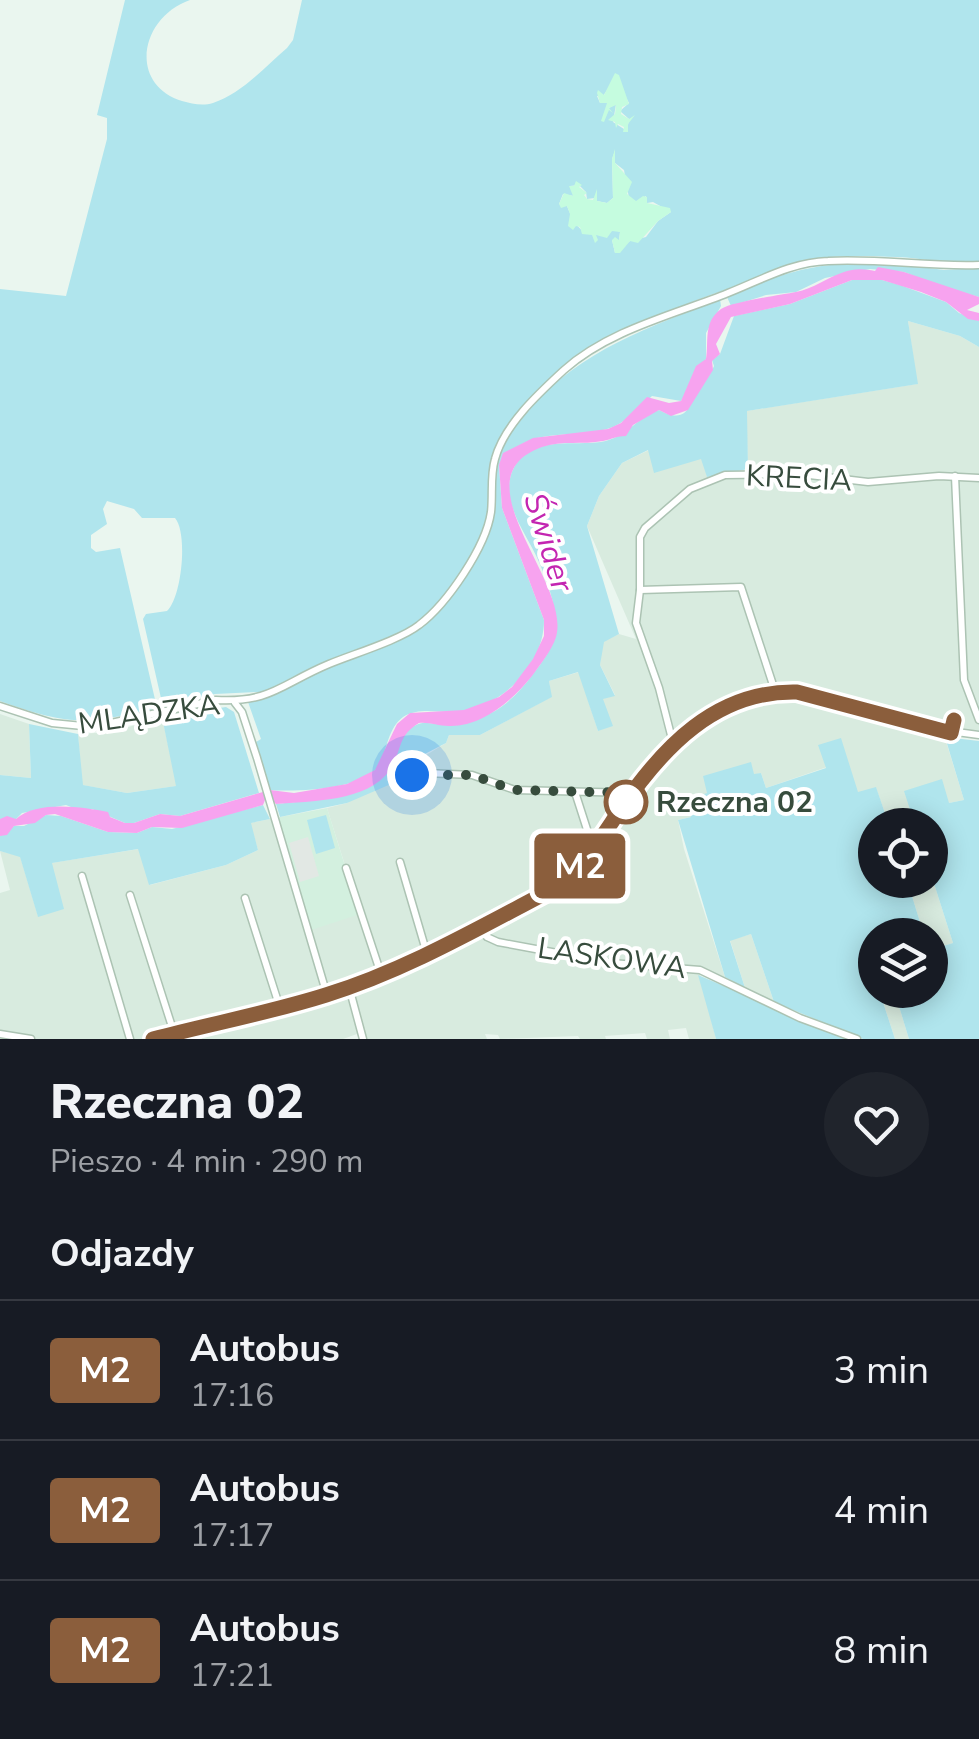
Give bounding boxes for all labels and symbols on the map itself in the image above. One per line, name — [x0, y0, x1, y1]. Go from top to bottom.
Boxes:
street label: KRECIA — [745, 455, 853, 502]
water label: Świder — [513, 488, 584, 598]
street label: MLĄDZKA — [76, 684, 223, 745]
your location — [387, 750, 437, 800]
marker: Rzeczna 02 — [605, 781, 647, 823]
place label: Rzeczna 02 — [656, 782, 813, 823]
line badge: M2 — [535, 834, 625, 898]
street label: LASKOWA — [535, 928, 689, 989]

